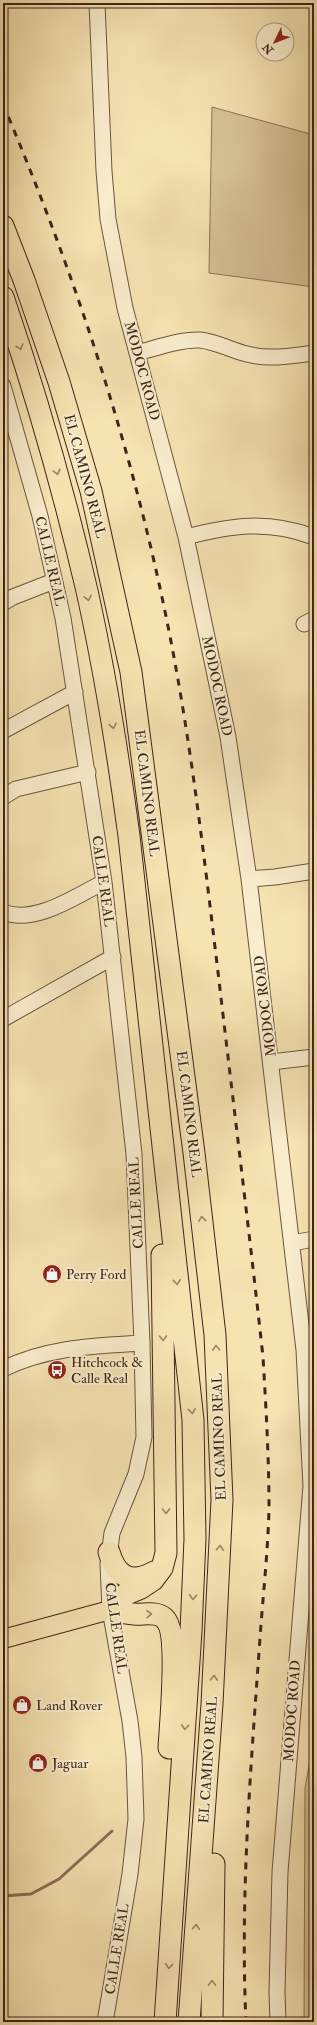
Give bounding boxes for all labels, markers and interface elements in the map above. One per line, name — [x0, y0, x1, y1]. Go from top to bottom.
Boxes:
north arrow — [255, 22, 295, 62]
text: N — [259, 40, 277, 57]
street label: MODOC ROAD — [121, 320, 163, 422]
one-way arrow — [15, 344, 24, 351]
street label: EL CAMINO REAL — [60, 412, 110, 540]
one-way arrow — [52, 468, 61, 475]
street label: CALLE REAL — [31, 514, 69, 608]
one-way arrow — [84, 595, 92, 601]
street label: MODOC ROAD — [198, 634, 236, 738]
one-way arrow — [108, 723, 117, 729]
street label: EL CAMINO REAL — [131, 729, 163, 857]
street label: CALLE REAL — [88, 834, 118, 928]
street label: MODOC ROAD — [250, 954, 280, 1058]
street label: EL CAMINO REAL — [173, 1050, 205, 1178]
street label: CALLE REAL — [125, 1157, 147, 1249]
one-way arrow — [198, 1216, 207, 1222]
shop icon: Perry Ford — [41, 1263, 63, 1285]
place label: Perry Ford — [66, 1266, 127, 1284]
one-way arrow — [172, 1279, 181, 1285]
one-way arrow — [159, 1335, 167, 1341]
one-way arrow — [211, 1345, 220, 1351]
place label: Hitchcock & Calle Real — [71, 1354, 143, 1387]
bus stop icon: Hitchcock & Calle Real — [46, 1359, 68, 1381]
street label: EL CAMINO REAL — [208, 1373, 230, 1501]
one-way arrow — [187, 1408, 196, 1414]
one-way arrow — [162, 1508, 170, 1514]
one-way arrow — [216, 1545, 224, 1551]
street label: CALLE REAL — [101, 1581, 131, 1675]
one-way arrow — [188, 1594, 197, 1600]
one-way arrow — [146, 1610, 152, 1618]
street label: MODOC ROAD — [280, 1660, 304, 1762]
one-way arrow — [209, 1675, 218, 1681]
shop icon: Land Rover — [11, 1694, 33, 1716]
street label: EL CAMINO REAL — [195, 1696, 221, 1824]
place label: Land Rover — [36, 1697, 103, 1714]
one-way arrow — [180, 1724, 189, 1730]
shop icon: Jaguar — [27, 1752, 49, 1774]
place label: Jaguar — [51, 1755, 89, 1772]
street label: CALLE REAL — [101, 1902, 133, 1996]
one-way arrow — [192, 1924, 201, 1930]
one-way arrow — [164, 1963, 173, 1969]
one-way arrow — [208, 1980, 216, 1986]

